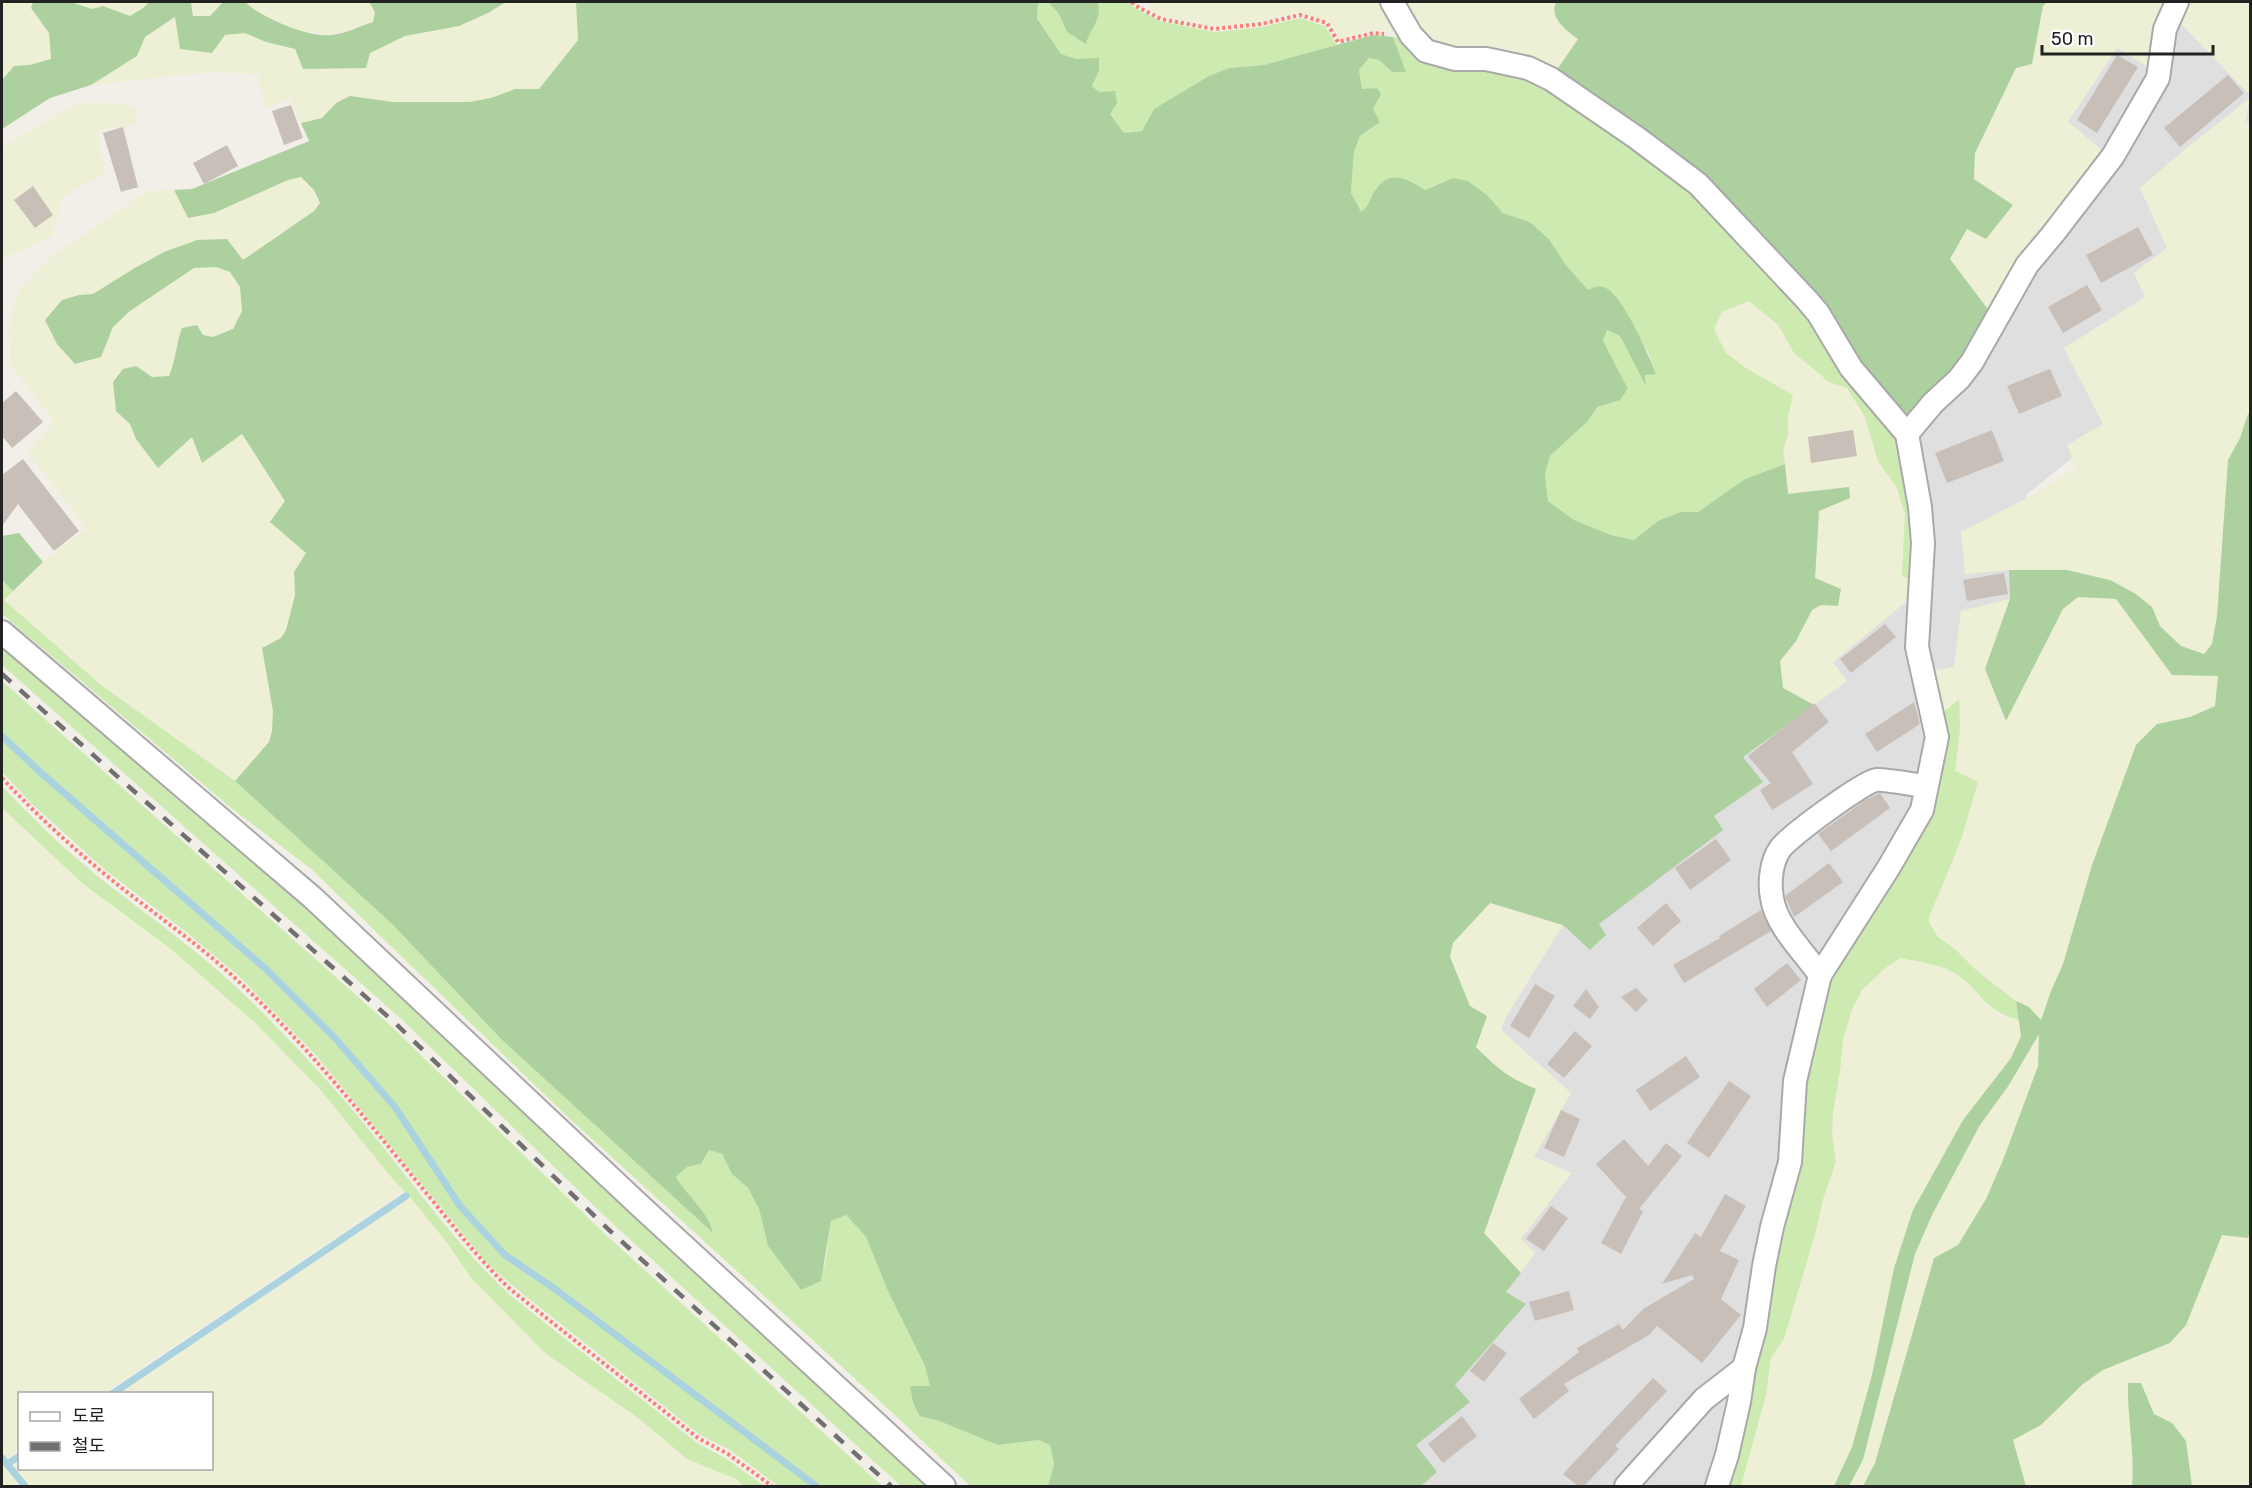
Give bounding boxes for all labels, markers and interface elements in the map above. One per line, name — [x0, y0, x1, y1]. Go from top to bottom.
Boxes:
scale bar — [2042, 18, 2213, 56]
text: 50 m — [2051, 28, 2094, 50]
legend — [18, 1392, 213, 1470]
text: 도로 — [72, 1405, 105, 1427]
text: 철도 — [72, 1435, 105, 1457]

